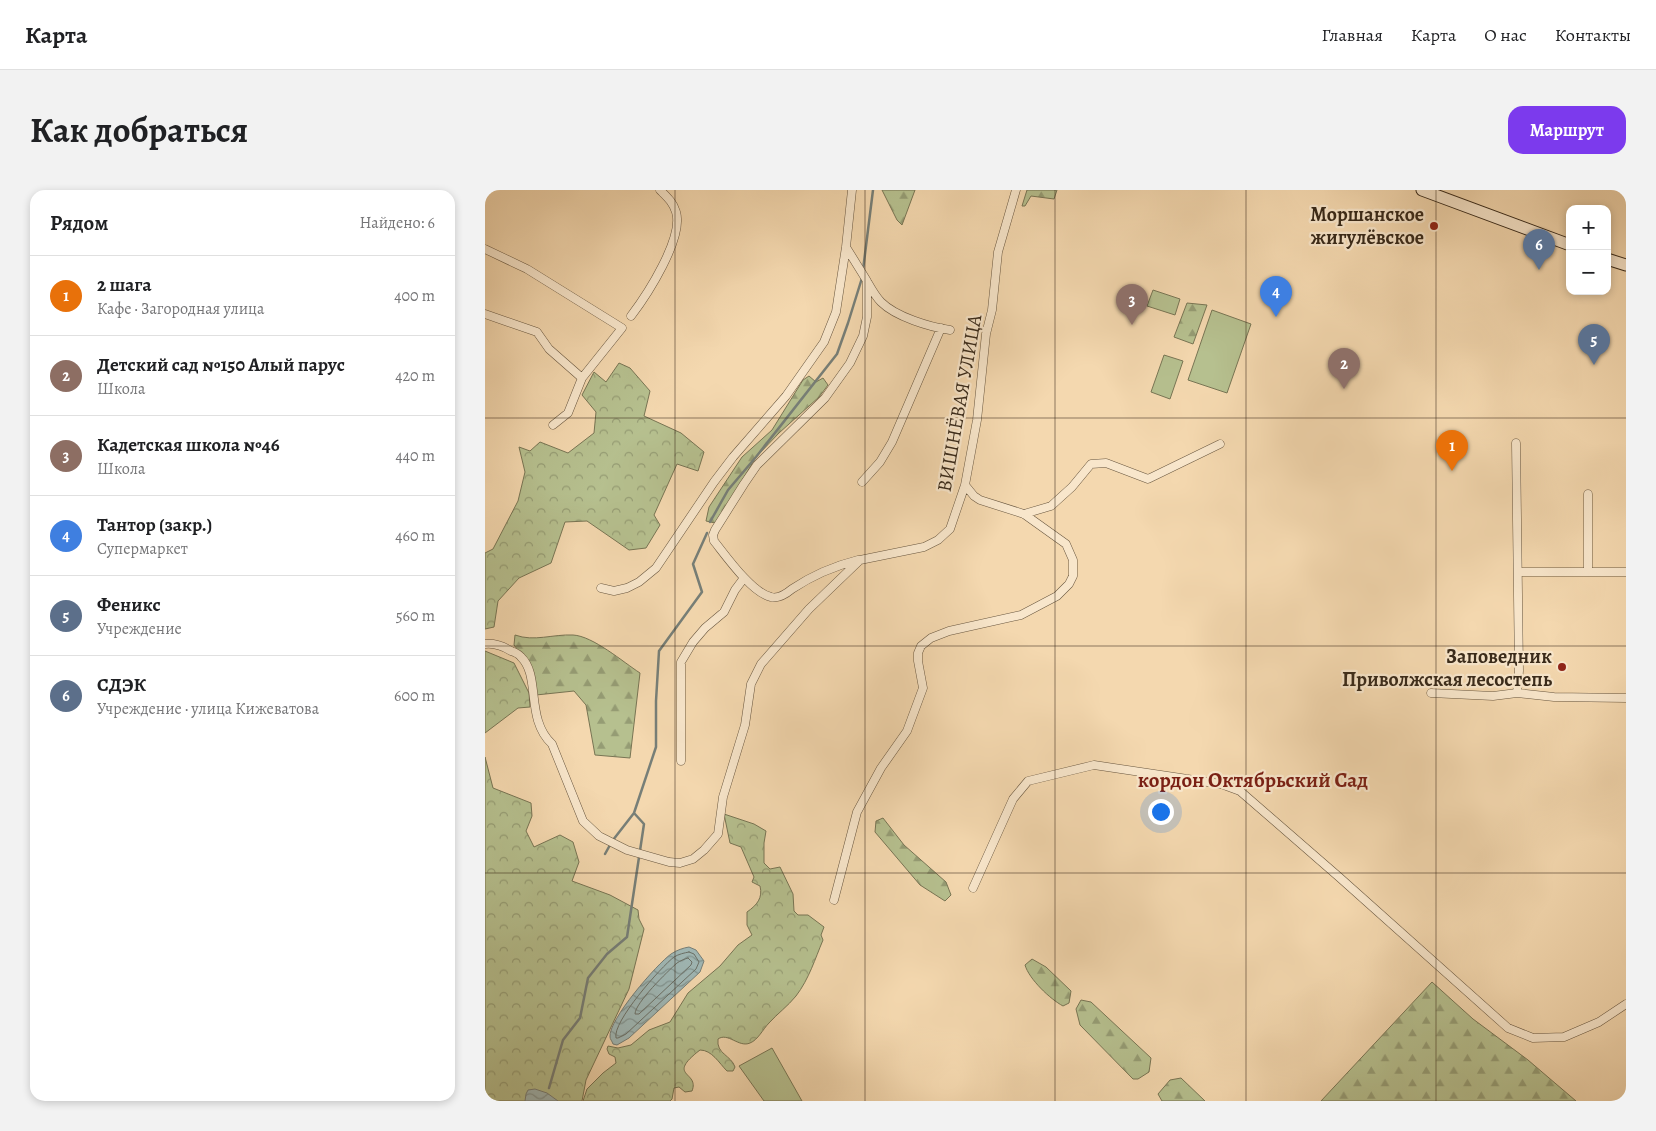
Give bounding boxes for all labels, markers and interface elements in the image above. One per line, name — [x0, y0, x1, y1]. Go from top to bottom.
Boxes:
text: Карта — [25, 19, 87, 51]
text: Главная — [1322, 23, 1383, 47]
text: Карта — [1411, 23, 1456, 47]
text: О нас — [1484, 23, 1527, 47]
text: Контакты — [1555, 23, 1631, 47]
text: Как добраться — [30, 106, 248, 154]
button: Маршрут — [1508, 106, 1626, 154]
place label: Моршанское жигулёвское — [1310, 201, 1424, 251]
map controls — [1566, 205, 1611, 295]
button: + — [1566, 205, 1611, 250]
text: Рядом — [50, 209, 108, 237]
text: Найдено: 6 — [360, 212, 435, 234]
marker: Моршанское жигулёвское — [1428, 220, 1440, 232]
pin: 6 — [1523, 229, 1555, 270]
button: − — [1566, 250, 1611, 295]
text: 2 шага — [97, 272, 152, 298]
pin: 4 — [1260, 276, 1292, 317]
pin: 3 — [1116, 284, 1148, 325]
text: 1 — [63, 285, 69, 307]
text: 400 m — [394, 285, 435, 307]
text: Кафе · Загородная улица — [97, 298, 264, 320]
street label: ВИШНЁВАЯ УЛИЦА — [931, 312, 988, 494]
pin: 5 — [1578, 324, 1610, 365]
pin: 2 — [1328, 348, 1360, 389]
text: Детский сад №150 Алый парус — [97, 352, 345, 378]
text: 2 — [62, 365, 70, 387]
text: 420 m — [395, 365, 435, 387]
text: Школа — [97, 378, 145, 400]
pin: 1 — [1436, 430, 1468, 471]
text: Кадетская школа №46 — [97, 432, 280, 458]
text: 3 — [63, 445, 69, 467]
text: 440 m — [395, 445, 435, 467]
text: Школа — [97, 458, 145, 480]
text: Тантор (закр.) — [97, 512, 212, 538]
text: 4 — [62, 525, 70, 547]
text: 460 m — [395, 525, 435, 547]
text: Супермаркет — [97, 538, 188, 560]
text: Феникс — [97, 592, 161, 618]
text: 5 — [63, 605, 69, 627]
text: 560 m — [396, 605, 435, 627]
text: Учреждение — [97, 618, 182, 640]
place label: Заповедник Приволжская лесостепь — [1342, 643, 1552, 693]
marker: Заповедник Приволжская лесостепь — [1556, 661, 1568, 673]
text: СДЭК — [97, 672, 146, 698]
text: 6 — [62, 685, 70, 707]
text: 600 m — [394, 685, 435, 707]
text: Учреждение · улица Кижеватова — [97, 698, 319, 720]
district label: кордон Октябрьский Сад — [1138, 766, 1368, 794]
your location — [1148, 799, 1174, 825]

